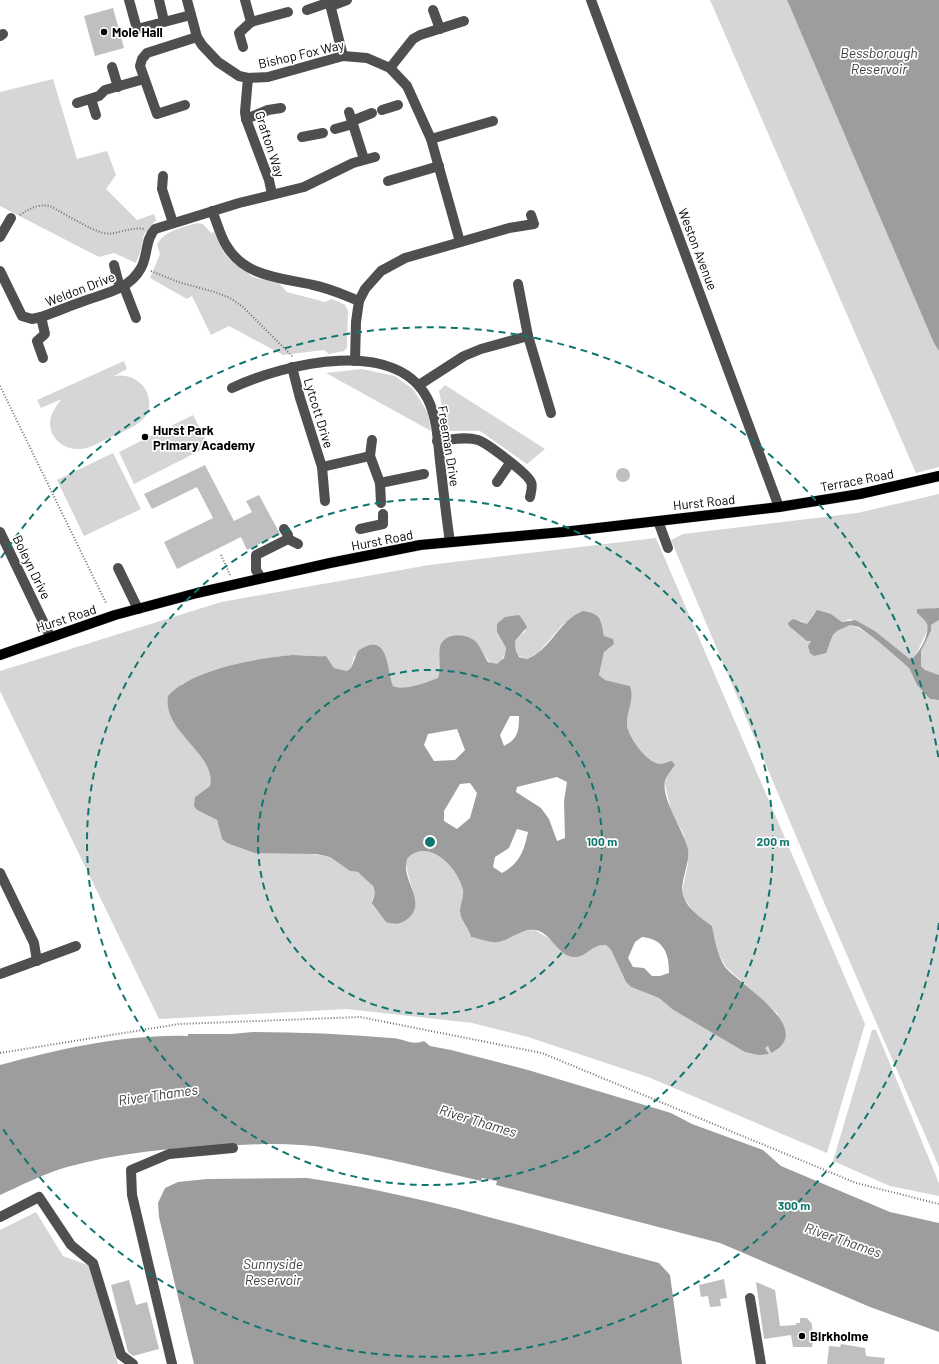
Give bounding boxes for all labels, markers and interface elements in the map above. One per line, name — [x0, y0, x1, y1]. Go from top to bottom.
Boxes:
place label: Mole Hall — [112, 24, 163, 40]
marker: Mole Hall — [99, 27, 109, 37]
street label: Bishop Fox Way — [257, 36, 345, 72]
water label: Bessborough Reservoir — [840, 44, 918, 77]
street label: Grafton Way — [252, 109, 288, 179]
street label: Weston Avenue — [675, 206, 721, 292]
street label: Weldon Drive — [43, 268, 117, 310]
street label: Lytcott Drive — [301, 376, 337, 450]
street label: Freeman Drive — [435, 404, 463, 488]
place label: Hurst Park Primary Academy — [153, 422, 255, 453]
marker: Hurst Park Primary Academy — [140, 432, 150, 442]
street label: Terrace Road — [819, 465, 895, 495]
street label: Hurst Road — [672, 491, 736, 513]
street label: Hurst Road — [350, 526, 414, 554]
street label: Boleyn Drive — [10, 532, 54, 602]
street label: Hurst Road — [34, 601, 98, 635]
text: 100 m — [587, 834, 617, 848]
text: 200 m — [757, 834, 789, 848]
centre of rings — [423, 835, 437, 849]
water label: River Thames — [117, 1080, 199, 1108]
water label: River Thames — [437, 1101, 519, 1140]
text: 300 m — [778, 1198, 810, 1212]
water label: River Thames — [803, 1218, 884, 1261]
water label: Sunnyside Reservoir — [243, 1255, 303, 1288]
place label: Birkholme — [810, 1328, 869, 1344]
marker: Birkholme — [797, 1331, 807, 1341]

